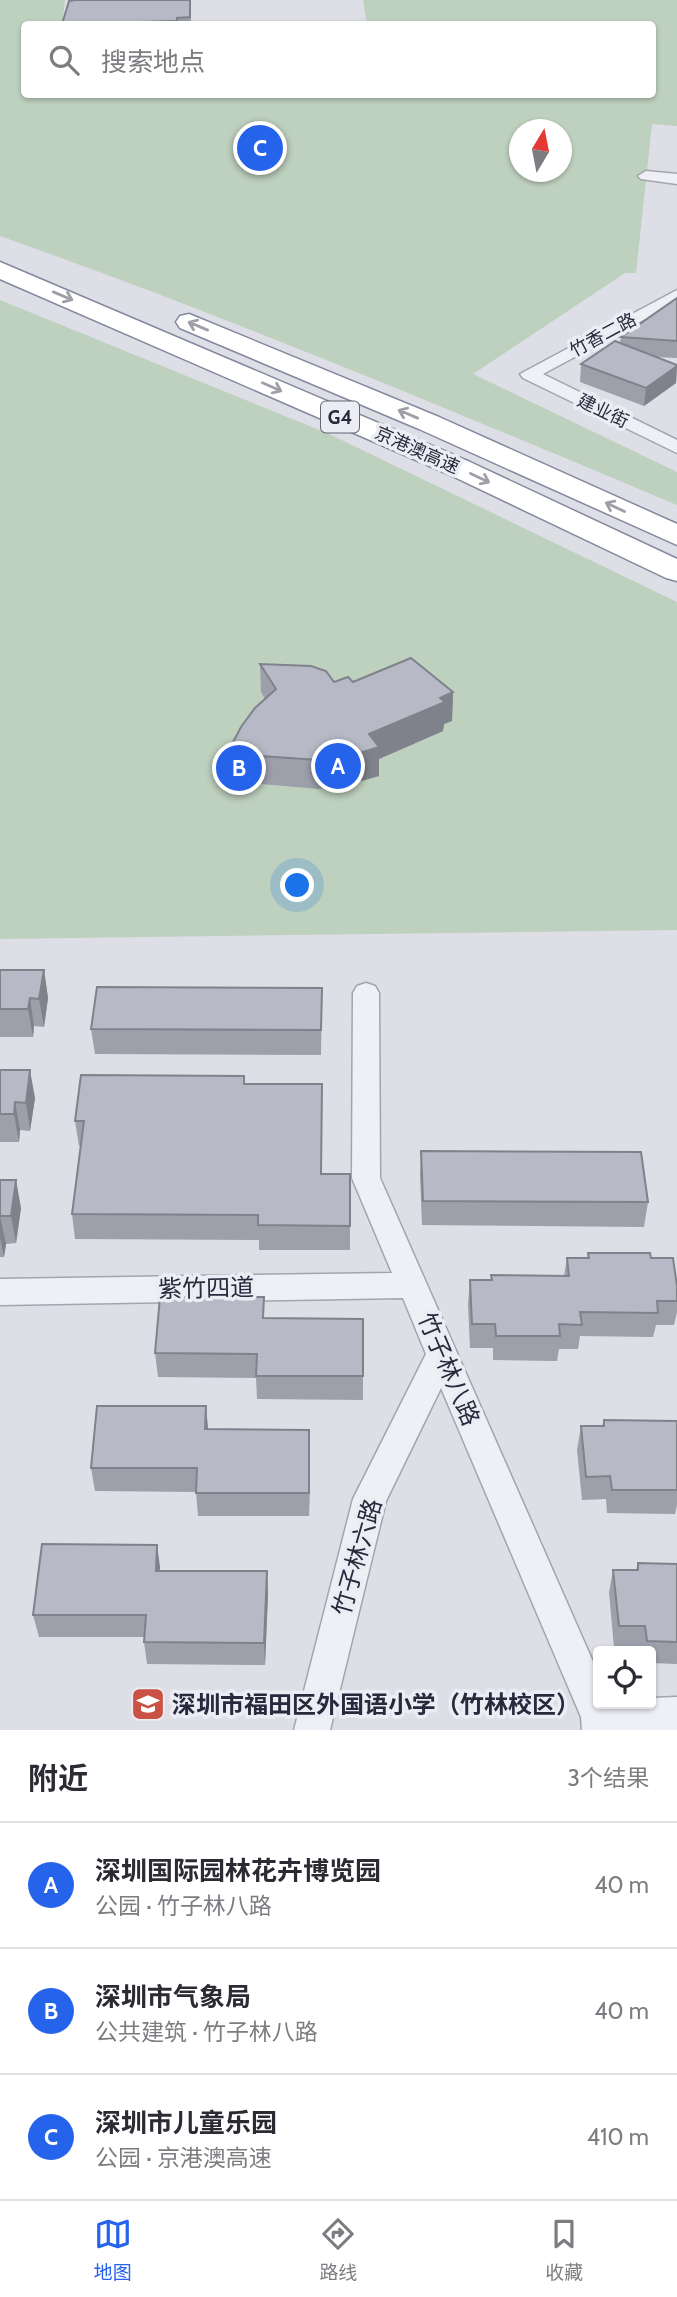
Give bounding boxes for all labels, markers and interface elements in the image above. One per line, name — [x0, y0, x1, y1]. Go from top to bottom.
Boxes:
search box — [21, 21, 656, 98]
icon: search — [45, 41, 83, 79]
text: 搜索地点 — [101, 46, 205, 78]
north arrow — [509, 119, 572, 182]
pin: C — [237, 122, 283, 174]
one-way arrow — [52, 290, 73, 303]
street label: 竹香二路 — [566, 308, 640, 362]
one-way arrow — [188, 319, 209, 332]
one-way arrow — [261, 381, 282, 394]
street label: 建业街 — [574, 389, 632, 433]
road number: G4 — [321, 402, 359, 432]
one-way arrow — [397, 407, 419, 420]
street label: 京港澳高速 — [371, 422, 463, 478]
one-way arrow — [469, 472, 490, 486]
one-way arrow — [605, 500, 626, 513]
pin: A — [315, 740, 361, 792]
pin: B — [216, 742, 262, 794]
your location — [280, 868, 314, 902]
street label: 紫竹四道 — [158, 1273, 254, 1303]
street label: 竹子林八路 — [412, 1308, 486, 1430]
street label: 竹子林六路 — [327, 1495, 387, 1619]
map controls — [593, 1646, 656, 1709]
button: locate — [593, 1646, 656, 1709]
school or university icon: 深圳市福田区外国语小学（竹林校区） — [129, 1685, 167, 1723]
place label: 深圳市福田区外国语小学（竹林校区） — [172, 1690, 580, 1719]
text: 附近 — [28, 1760, 88, 1797]
text: 3个结果 — [568, 1764, 649, 1792]
text: 深圳国际园林花卉博览园 — [95, 1855, 381, 1887]
text: A — [44, 1871, 58, 1899]
text: 40 m — [594, 1871, 649, 1899]
text: 公园 · 竹子林八路 — [95, 1892, 272, 1920]
text: 深圳市气象局 — [95, 1981, 251, 2013]
text: B — [44, 1997, 58, 2025]
text: 40 m — [594, 1997, 649, 2025]
text: 公共建筑 · 竹子林八路 — [95, 2018, 318, 2046]
text: 深圳市儿童乐园 — [95, 2107, 277, 2139]
text: C — [44, 2123, 58, 2151]
text: 410 m — [587, 2123, 649, 2151]
text: 公园 · 京港澳高速 — [95, 2144, 272, 2172]
tab: 地图 — [94, 2215, 132, 2284]
tab: 路线 — [319, 2215, 357, 2284]
tab: 收藏 — [545, 2215, 583, 2284]

